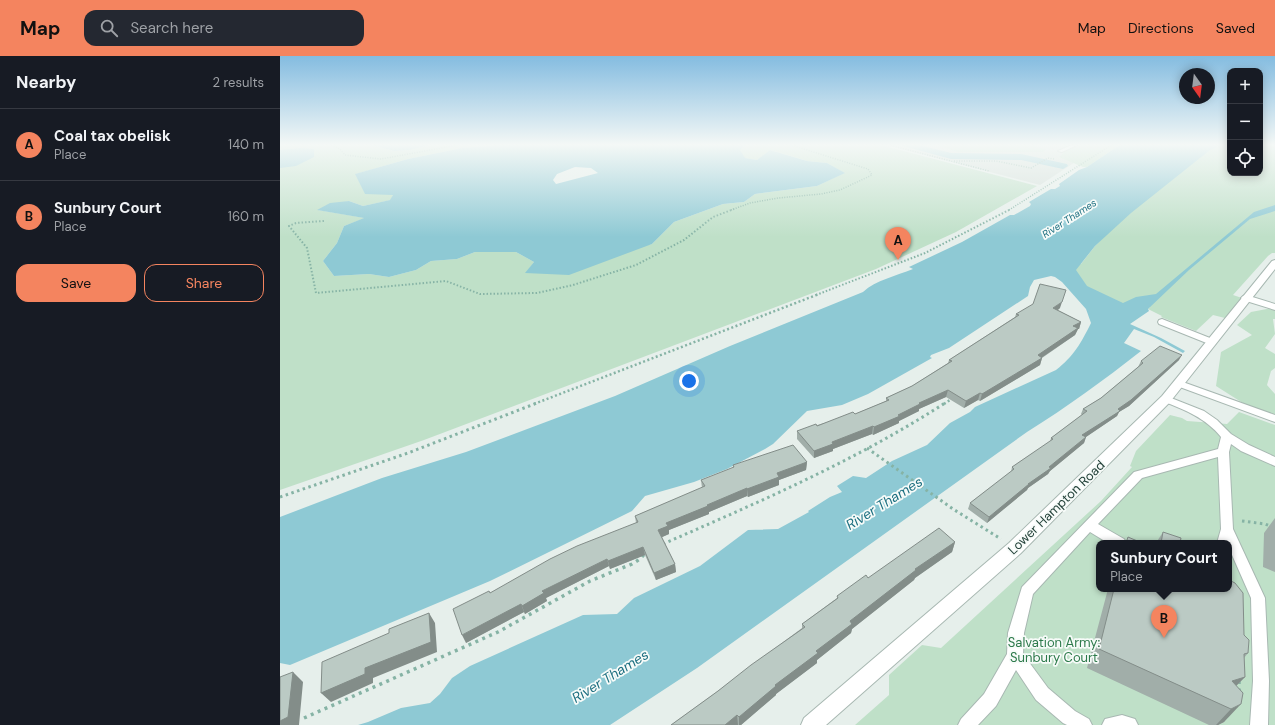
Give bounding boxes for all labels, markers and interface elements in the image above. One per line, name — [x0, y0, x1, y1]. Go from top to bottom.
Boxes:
search box — [84, 10, 364, 46]
text: Map — [20, 16, 60, 41]
icon: search — [98, 17, 120, 39]
text: Search here — [130, 18, 213, 38]
text: Map — [1078, 19, 1106, 37]
text: Directions — [1128, 19, 1194, 37]
text: Saved — [1216, 19, 1255, 37]
north arrow — [1179, 68, 1215, 104]
map controls — [1227, 68, 1263, 176]
button: + — [1227, 68, 1263, 104]
text: Nearby — [16, 71, 76, 93]
text: 2 results — [213, 74, 264, 91]
button: − — [1227, 104, 1263, 140]
text: Coal tax obelisk — [54, 126, 171, 146]
text: A — [24, 136, 34, 153]
text: 140 m — [228, 136, 264, 153]
button: locate — [1227, 140, 1263, 176]
text: Place — [54, 146, 86, 163]
water label: River Thames — [1040, 196, 1099, 241]
text: Sunbury Court — [54, 198, 161, 218]
text: B — [25, 208, 33, 225]
text: 160 m — [228, 208, 264, 225]
text: Place — [54, 218, 86, 235]
pin: A — [885, 227, 911, 260]
button: Save — [16, 264, 136, 302]
button: Share — [144, 264, 264, 302]
your location — [679, 371, 699, 391]
street label: Lower Hampton Road — [1004, 457, 1108, 558]
water label: River Thames — [842, 472, 926, 534]
popup — [1096, 540, 1232, 592]
text: Sunbury Court — [1110, 548, 1218, 568]
text: Place — [1110, 568, 1143, 585]
pin: B — [1151, 605, 1177, 638]
park label: Salvation Army: Sunbury Court — [1008, 634, 1101, 666]
water label: River Thames — [568, 645, 652, 707]

